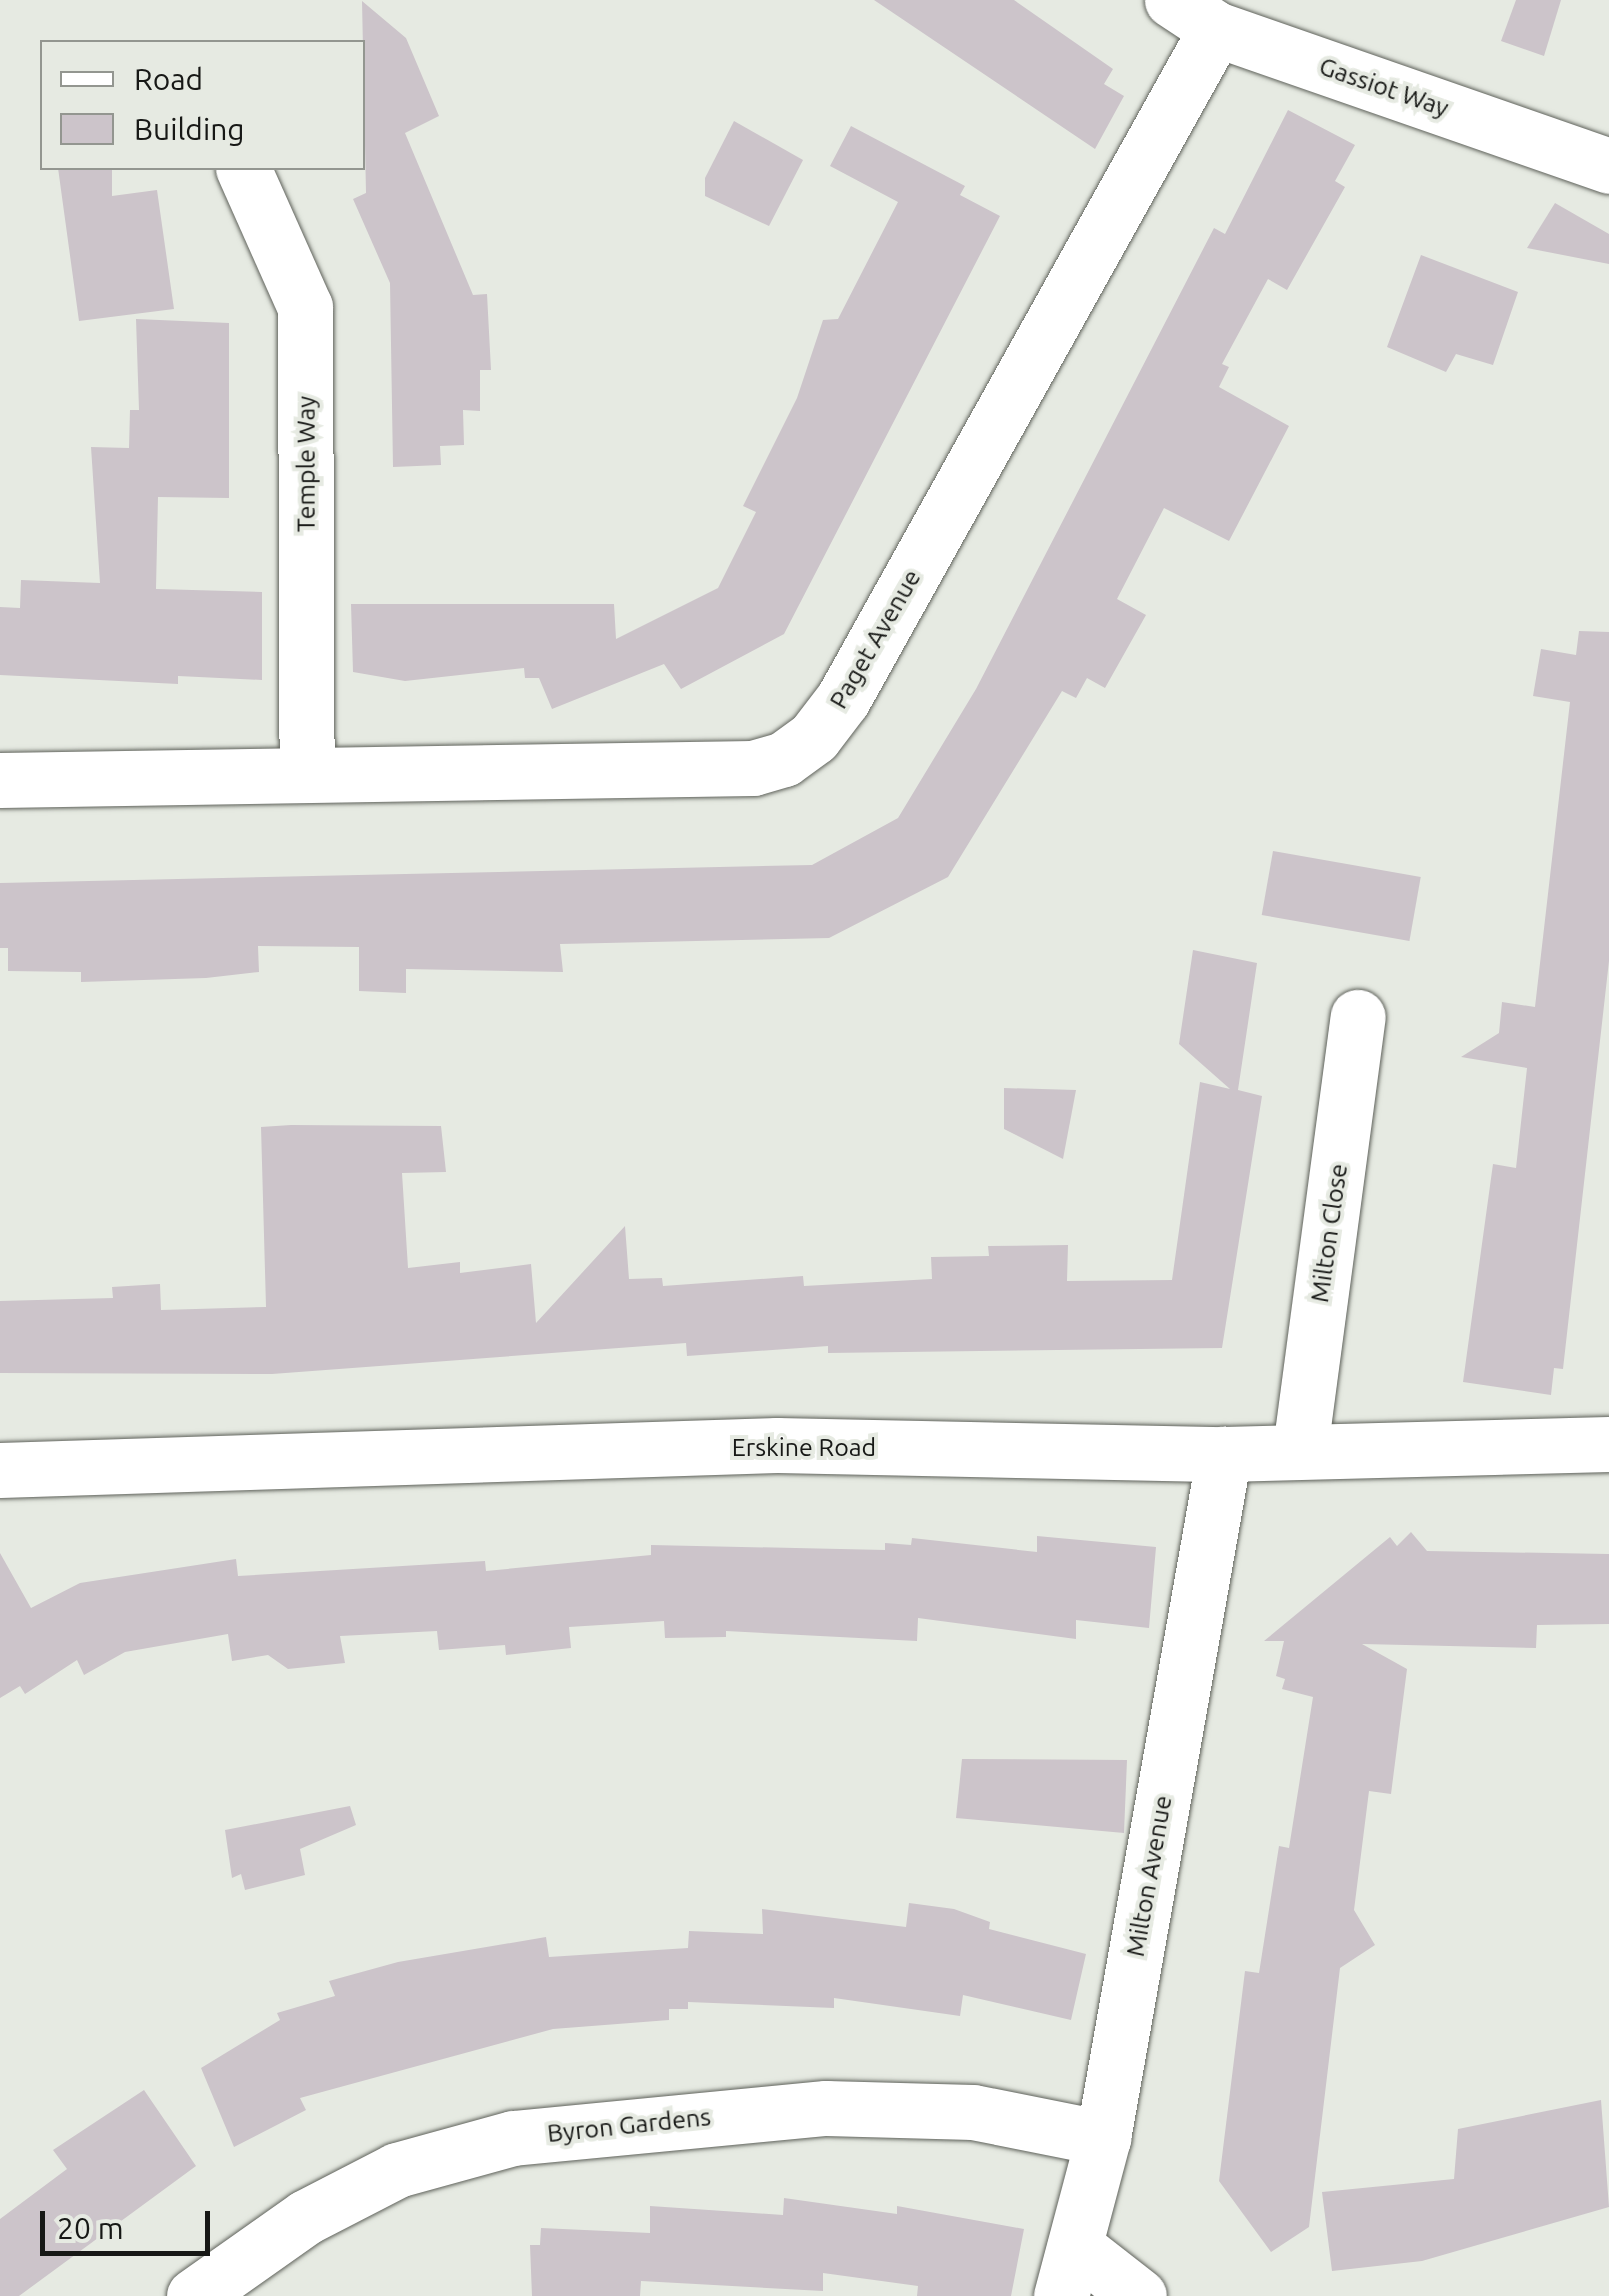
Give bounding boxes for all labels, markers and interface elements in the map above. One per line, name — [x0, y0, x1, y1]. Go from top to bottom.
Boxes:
legend — [40, 40, 365, 170]
street label: Gassiot Way — [1315, 51, 1453, 123]
text: Road — [134, 62, 203, 96]
text: Building — [134, 112, 245, 146]
street label: Temple Way — [291, 396, 321, 532]
street label: Paget Avenue — [823, 564, 927, 714]
street label: Milton Close — [1304, 1162, 1354, 1304]
street label: Erskine Road — [732, 1432, 876, 1462]
street label: Milton Avenue — [1120, 1793, 1178, 1959]
street label: Byron Gardens — [546, 2101, 712, 2149]
scale bar — [45, 2191, 215, 2253]
text: 20 m — [57, 2211, 124, 2245]

